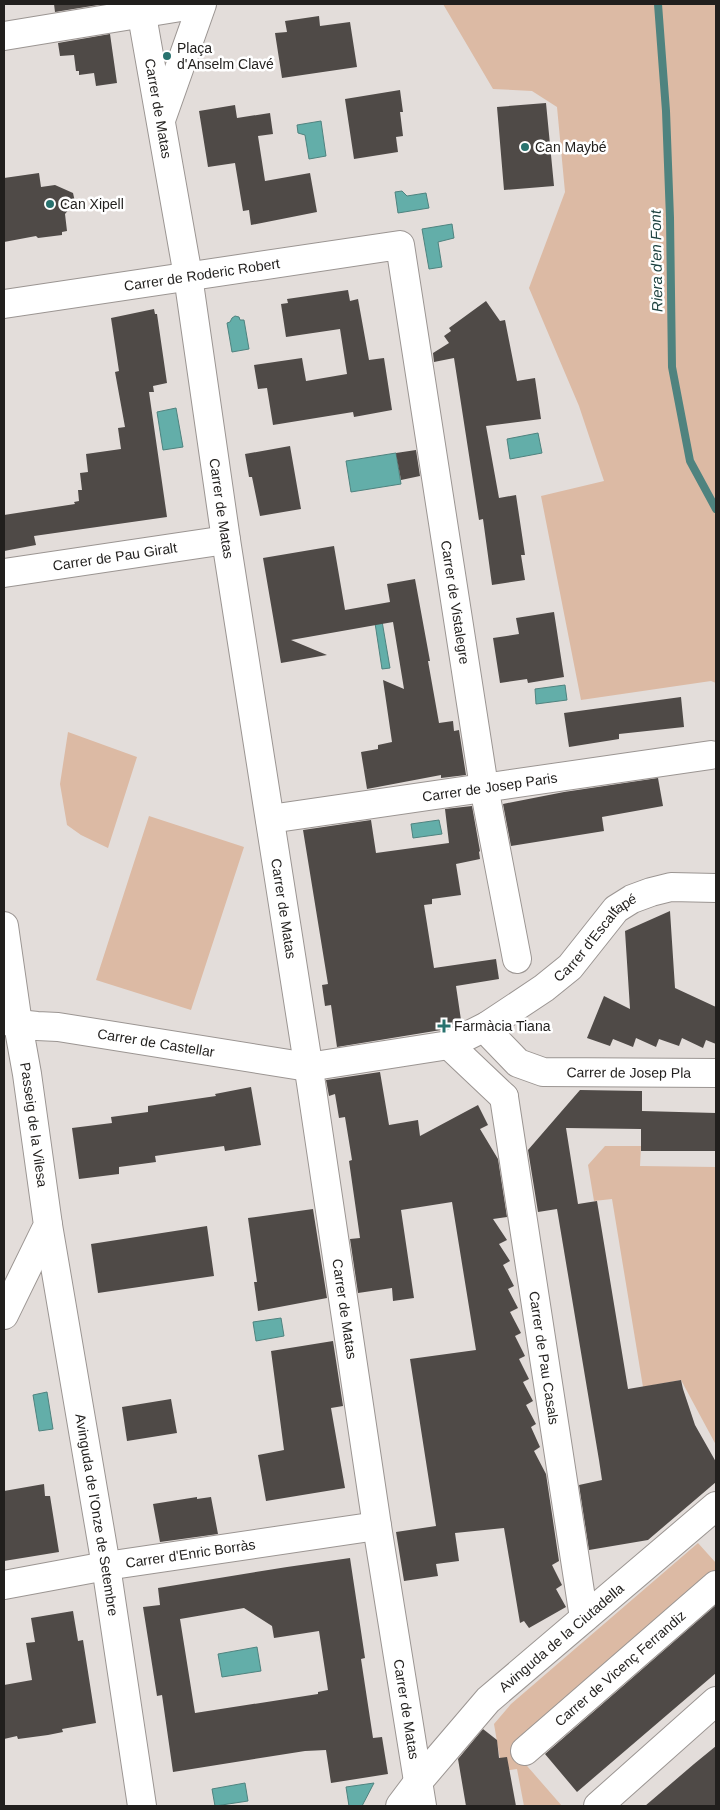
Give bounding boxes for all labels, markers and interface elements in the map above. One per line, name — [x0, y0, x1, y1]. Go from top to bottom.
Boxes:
place label: Plaça d'Anselm Clavé — [177, 40, 274, 72]
marker: Plaça d'Anselm Clavé — [161, 50, 173, 62]
street label: Carrer de Matas — [142, 57, 175, 160]
place label: Can Maybé — [535, 139, 607, 155]
marker: Can Maybé — [519, 141, 531, 153]
place label: Can Xipell — [60, 196, 124, 212]
marker: Can Xipell — [44, 198, 56, 210]
water label: Riera d'en Font — [647, 209, 665, 312]
street label: Carrer de Roderic Robert — [123, 255, 281, 294]
street label: Carrer de Matas — [206, 457, 237, 560]
street label: Carrer de Pau Giralt — [52, 539, 178, 574]
street label: Carrer de Vistalegre — [438, 539, 473, 666]
street label: Carrer de Josep Paris — [421, 769, 558, 805]
street label: Carrer de Matas — [268, 857, 299, 960]
street label: Carrer d'Escalfapé — [550, 890, 639, 985]
place label: Farmàcia Tiana — [454, 1018, 551, 1034]
marker: Farmàcia Tiana — [438, 1020, 450, 1032]
street label: Carrer de Castellar — [96, 1025, 216, 1060]
street label: Passeig de la Vilesa — [17, 1061, 51, 1188]
street label: Carrer de Josep Pla — [566, 1064, 691, 1081]
street label: Carrer de Matas — [329, 1258, 360, 1360]
street label: Carrer de Pau Casals — [526, 1290, 562, 1426]
street label: Avinguda de l'Onze de Setembre — [72, 1412, 121, 1617]
street label: Carrer d'Enric Borràs — [124, 1536, 256, 1571]
street label: Avinguda de la Ciutadella — [496, 1580, 627, 1695]
street label: Carrer de Vicenç Ferrandiz — [551, 1607, 689, 1729]
street label: Carrer de Matas — [391, 1658, 422, 1760]

